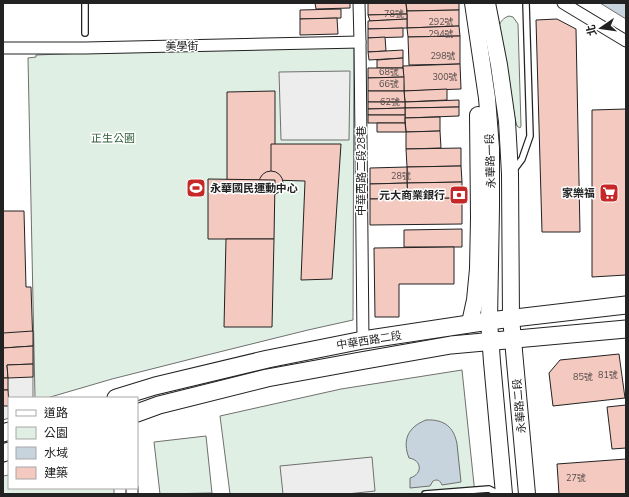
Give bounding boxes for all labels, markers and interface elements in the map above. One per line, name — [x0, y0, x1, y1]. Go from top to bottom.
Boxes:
house number: 78號 — [384, 8, 404, 19]
north arrow — [581, 8, 621, 48]
house number: 292號 — [428, 16, 454, 27]
text: 北 — [583, 23, 599, 37]
house number: 294號 — [428, 28, 454, 39]
street label: 美學街 — [165, 39, 199, 53]
house number: 298號 — [430, 50, 456, 61]
house number: 68號 — [379, 66, 399, 77]
house number: 300號 — [432, 71, 458, 82]
house number: 66號 — [379, 78, 399, 89]
house number: 62號 — [380, 96, 400, 107]
street label: 中華西路二段28巷 — [354, 126, 368, 216]
park label: 正生公園 — [91, 131, 135, 145]
street label: 永華路一段 — [482, 133, 498, 189]
house number: 28號 — [391, 170, 411, 181]
sports icon: 永華國民運動中心 — [185, 177, 207, 199]
place label: 永華國民運動中心 — [210, 181, 298, 195]
supermarket icon: 家樂福 — [598, 182, 620, 204]
bank icon: 元大商業銀行 — [448, 184, 470, 206]
place label: 家樂福 — [562, 186, 595, 200]
place label: 元大商業銀行 — [379, 188, 445, 202]
street label: 中華西路二段 — [335, 328, 403, 352]
house number: 81號 — [598, 369, 618, 380]
house number: 85號 — [573, 371, 593, 382]
street label: 永華路二段 — [510, 378, 528, 434]
legend — [8, 397, 138, 489]
text: 道路 — [44, 405, 68, 420]
text: 公園 — [44, 425, 68, 440]
text: 水域 — [44, 445, 68, 460]
text: 建築 — [44, 465, 68, 480]
house number: 27號 — [566, 472, 586, 483]

